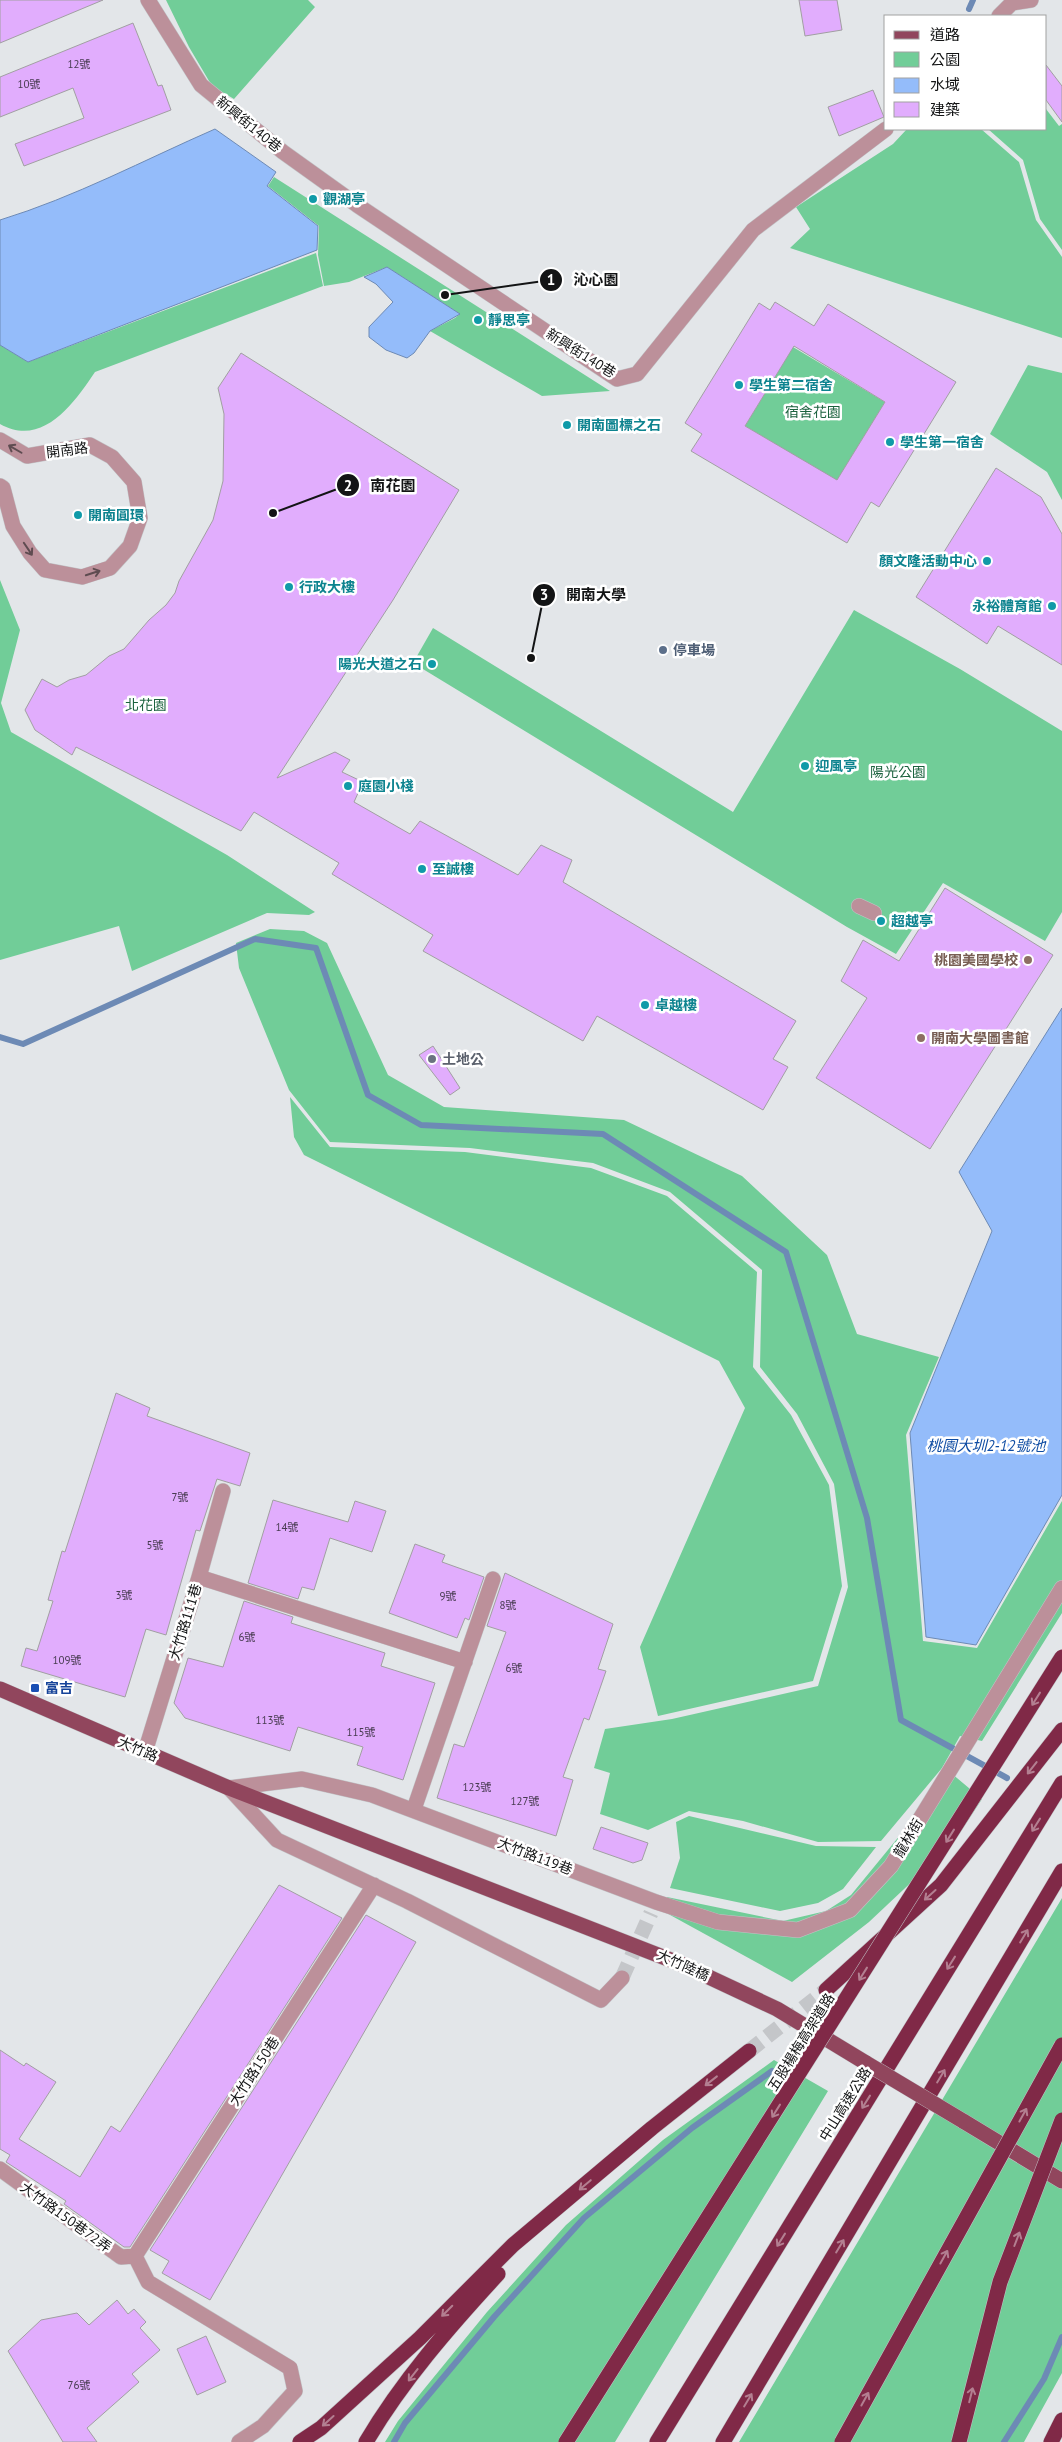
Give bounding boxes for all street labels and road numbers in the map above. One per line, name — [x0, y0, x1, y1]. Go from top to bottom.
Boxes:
street label: 新興街140巷 — [213, 92, 285, 156]
street label: 新興街140巷 — [543, 324, 619, 382]
street label: 開南路 — [45, 439, 89, 461]
street label: 大竹路111巷 — [165, 1582, 205, 1662]
street label: 大竹路 — [115, 1733, 161, 1765]
street label: 龍林街 — [889, 1815, 927, 1861]
street label: 大竹路119巷 — [495, 1833, 575, 1879]
street label: 大竹陸橋 — [654, 1945, 712, 1985]
street label: 五股楊梅高架道路 — [764, 1990, 838, 2094]
street label: 大竹路150巷 — [225, 2033, 283, 2109]
street label: 中山高速公路 — [815, 2064, 875, 2144]
street label: 大竹路150巷72弄 — [17, 2178, 115, 2256]

